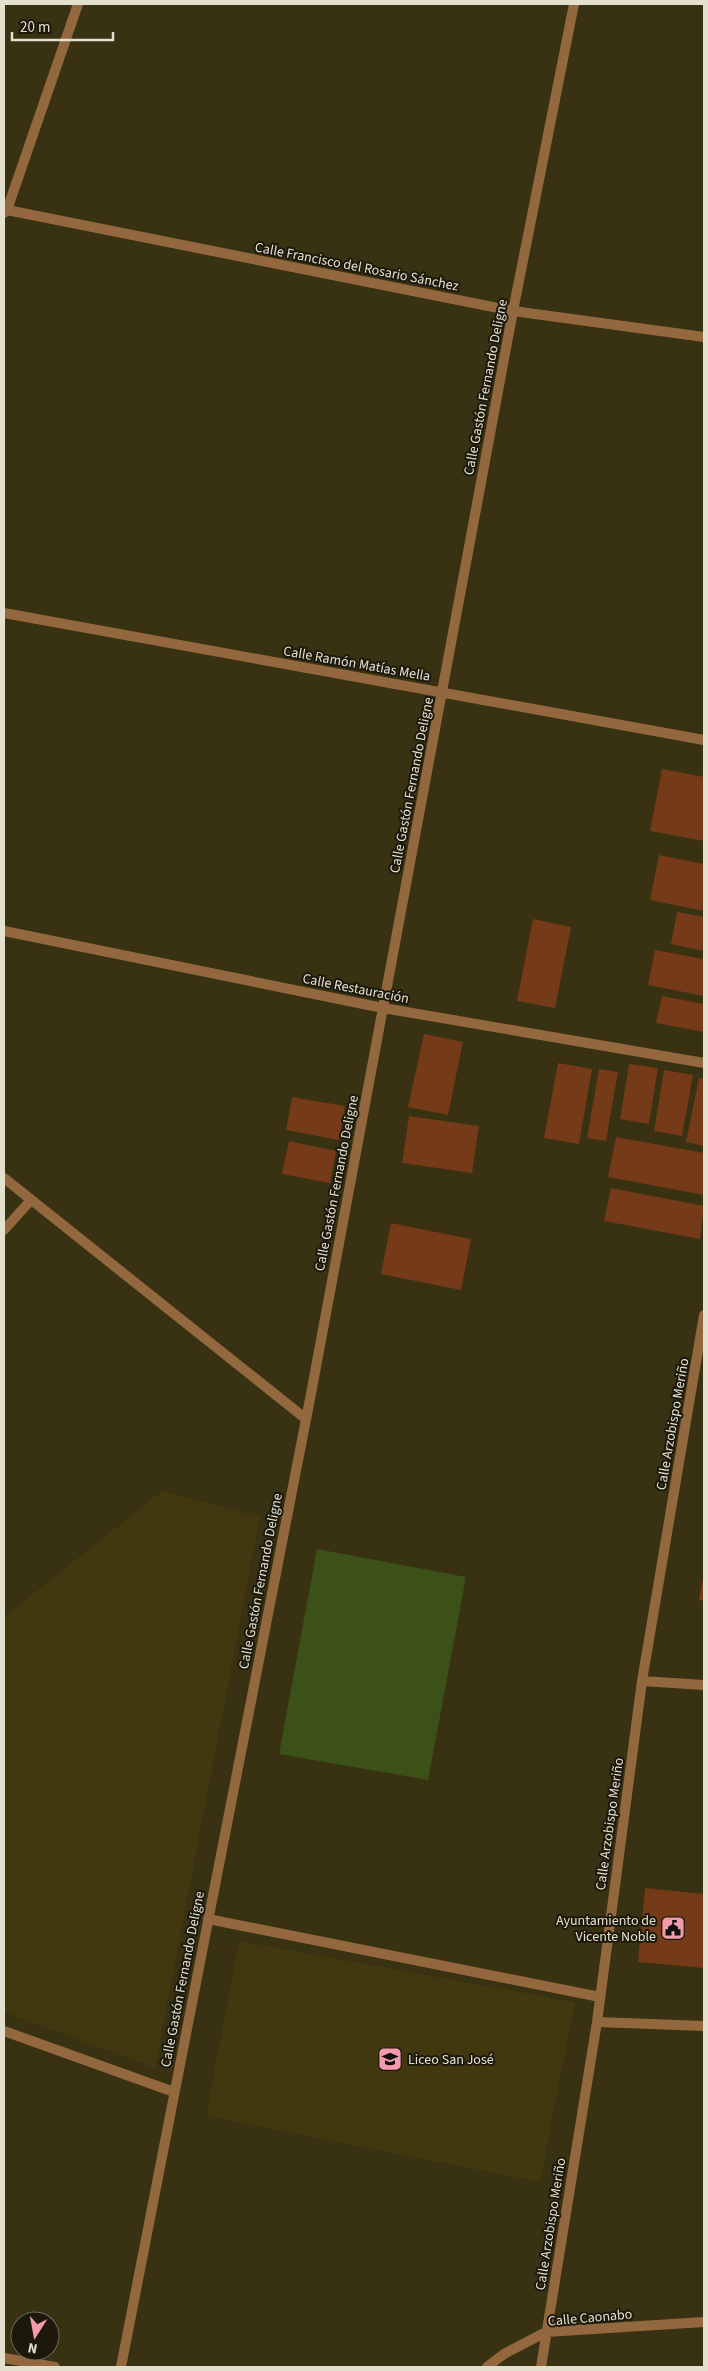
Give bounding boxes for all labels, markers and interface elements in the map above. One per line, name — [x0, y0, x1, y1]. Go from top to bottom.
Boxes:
scale bar — [12, 10, 114, 42]
text: 20 m — [20, 17, 50, 38]
street label: Calle Francisco del Rosario Sánchez — [253, 237, 460, 297]
street label: Calle Gastón Fernando Deligne — [459, 297, 513, 477]
street label: Calle Ramón Matías Mella — [282, 641, 432, 687]
street label: Calle Gastón Fernando Deligne — [385, 695, 439, 875]
street label: Calle Restauración — [301, 969, 411, 1009]
street label: Calle Gastón Fernando Deligne — [310, 1093, 364, 1273]
street label: Calle Arzobispo Meriño — [652, 1357, 694, 1492]
street label: Calle Gastón Fernando Deligne — [234, 1491, 288, 1671]
street label: Calle Arzobispo Meriño — [591, 1757, 629, 1892]
street label: Calle Gastón Fernando Deligne — [156, 1889, 210, 2069]
place label: Ayuntamiento de Vicente Noble — [556, 1911, 656, 1947]
public building icon: Ayuntamiento de Vicente Noble — [660, 1915, 686, 1941]
school or university icon: Liceo San José — [377, 2046, 403, 2072]
place label: Liceo San José — [408, 2050, 494, 2070]
street label: Calle Arzobispo Meriño — [531, 2157, 571, 2292]
street label: Calle Caonabo — [547, 2304, 633, 2332]
north arrow — [10, 2311, 60, 2361]
text: N — [26, 2337, 39, 2358]

